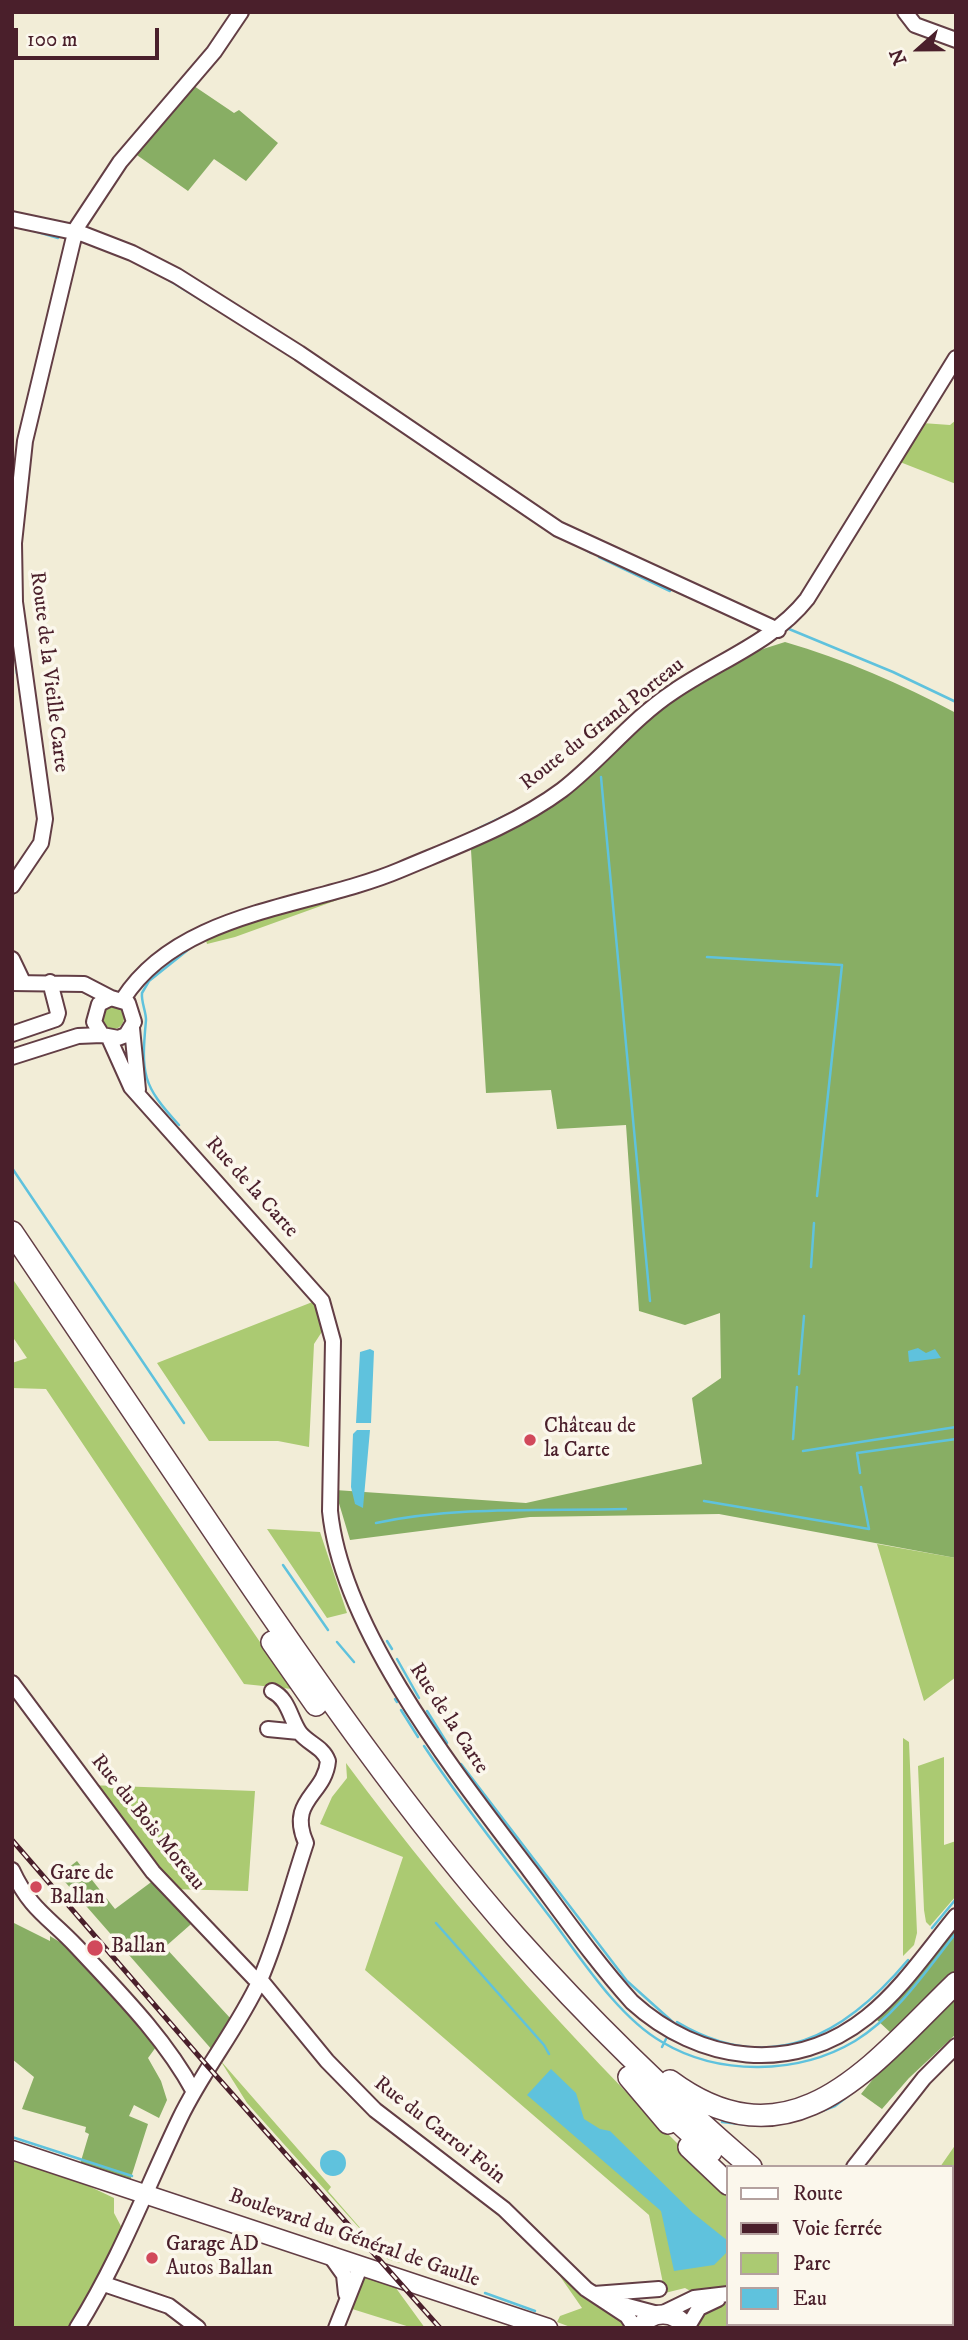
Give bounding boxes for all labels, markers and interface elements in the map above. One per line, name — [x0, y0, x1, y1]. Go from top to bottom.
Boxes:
scale bar — [18, 14, 163, 58]
north arrow — [884, 14, 954, 84]
text: 100 m — [27, 27, 78, 53]
text: N — [885, 45, 912, 68]
street label: Route de la Vieille Carte — [23, 570, 73, 774]
street label: Route du Grand Porteau — [516, 653, 690, 797]
street label: Rue de la Carte — [199, 1132, 303, 1244]
place label: Château de la Carte — [544, 1415, 636, 1465]
marker: Château de la Carte — [522, 1432, 538, 1448]
street label: Rue de la Carte — [403, 1659, 493, 1779]
street label: Rue du Bois Moreau — [85, 1750, 209, 1896]
place label: Gare de Ballan — [50, 1862, 114, 1912]
marker: Gare de Ballan — [28, 1879, 44, 1895]
place label: Ballan — [111, 1935, 166, 1961]
marker: Ballan — [85, 1938, 105, 1958]
street label: Rue du Carroi Foin — [368, 2072, 510, 2190]
legend — [726, 2165, 954, 2326]
text: Route — [793, 2181, 843, 2207]
street label: Boulevard du Général de Gaulle — [225, 2184, 483, 2294]
text: Voie ferrée — [793, 2216, 882, 2242]
place label: Garage AD Autos Ballan — [166, 2233, 273, 2283]
marker: Garage AD Autos Ballan — [144, 2250, 160, 2266]
text: Parc — [793, 2251, 831, 2277]
text: Eau — [793, 2286, 827, 2312]

